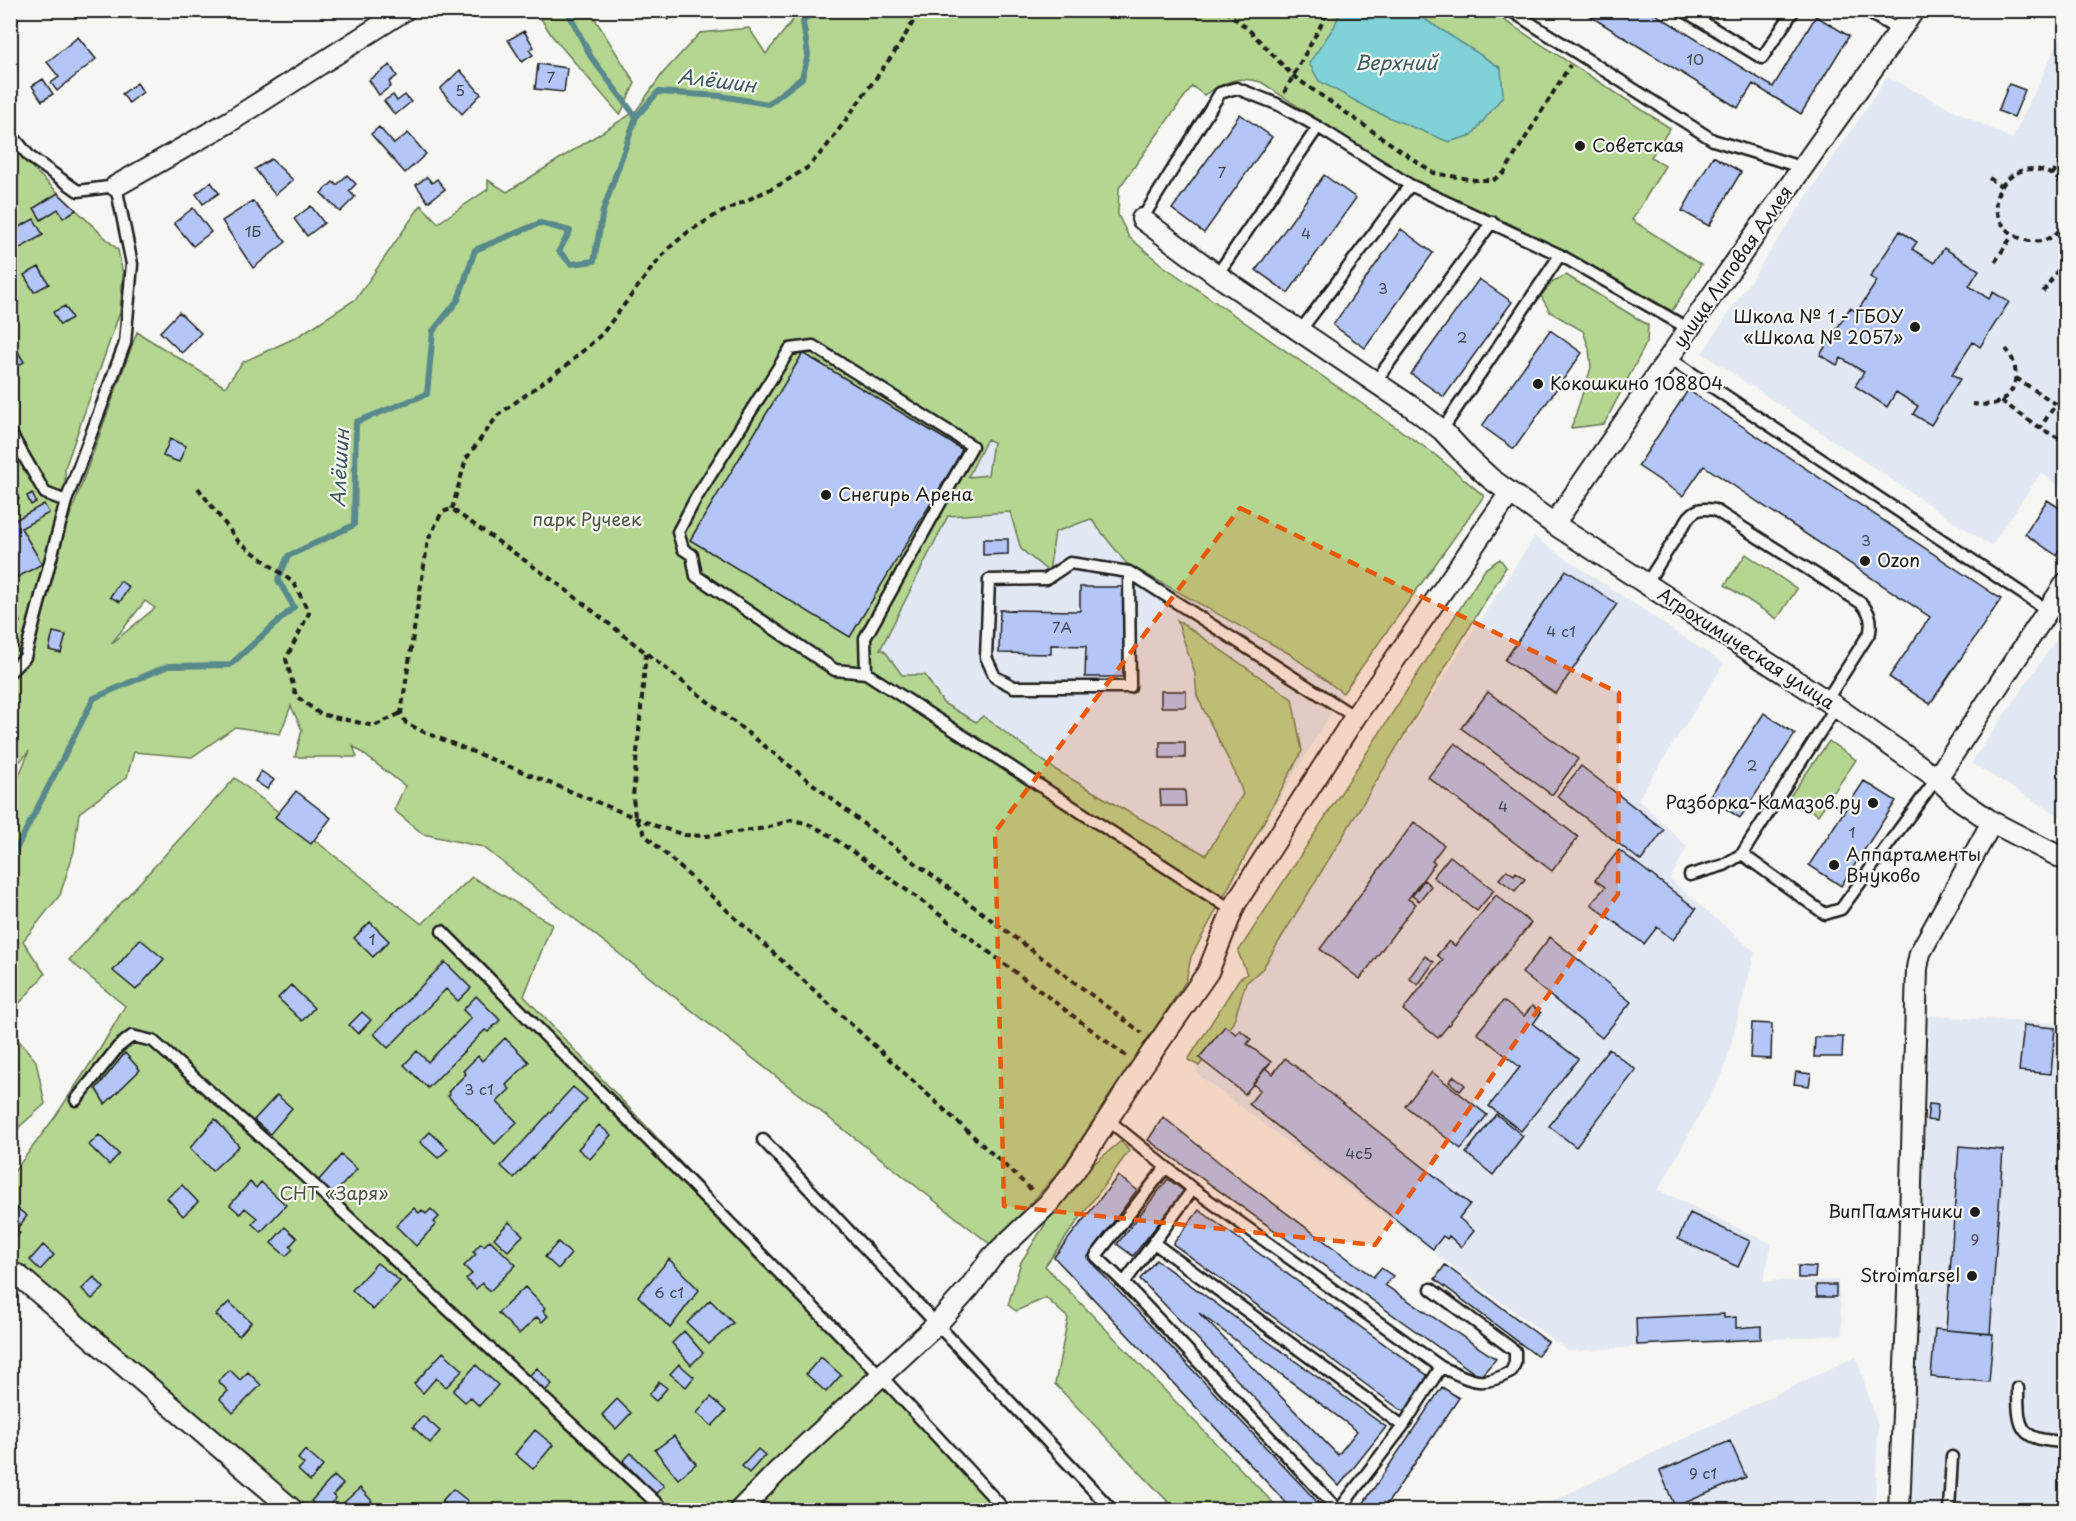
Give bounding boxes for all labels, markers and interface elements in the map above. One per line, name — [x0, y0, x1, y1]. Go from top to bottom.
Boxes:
water label: Верхний — [1355, 47, 1440, 77]
house number: 10 — [1686, 47, 1704, 70]
water label: Алёшин — [676, 60, 759, 100]
house number: 7 — [547, 65, 556, 88]
house number: 5 — [455, 78, 465, 101]
place label: Советская — [1592, 131, 1684, 158]
marker: Советская — [1573, 139, 1587, 153]
house number: 7 — [1218, 160, 1227, 183]
street label: улица Липовая Аллея — [1665, 179, 1798, 353]
house number: 1Б — [245, 219, 261, 242]
house number: 4 — [1301, 221, 1311, 244]
house number: 3 — [1378, 276, 1388, 299]
place label: Школа № 1 - ГБОУ «Школа № 2057» — [1733, 302, 1904, 350]
marker: Школа № 1 - ГБОУ «Школа № 2057» — [1908, 320, 1922, 334]
house number: 2 — [1457, 325, 1467, 348]
place label: Кокошкино 108804 — [1550, 369, 1723, 396]
marker: Кокошкино 108804 — [1531, 377, 1545, 391]
water label: Алёшин — [322, 427, 356, 508]
place label: Снегирь Арена — [838, 480, 974, 507]
marker: Снегирь Арена — [819, 488, 833, 502]
park label: парк Ручеек — [532, 505, 642, 532]
house number: 3 — [1861, 528, 1871, 551]
place label: Ozon — [1877, 546, 1920, 573]
marker: Ozon — [1858, 554, 1872, 568]
street label: Агрохимическая улица — [1653, 580, 1841, 716]
house number: 7А — [1052, 615, 1072, 638]
house number: 4 с1 — [1546, 619, 1576, 642]
house number: 2 — [1747, 753, 1757, 776]
place label: Разборка-Камазов.ру — [1665, 788, 1861, 815]
house number: 4 — [1498, 794, 1508, 817]
marker: Разборка-Камазов.ру — [1866, 796, 1880, 810]
house number: 1 — [1849, 820, 1855, 843]
place label: Аппартаменты Внуково — [1846, 840, 1981, 888]
marker: Аппартаменты Внуково — [1827, 858, 1841, 872]
house number: 1 — [369, 927, 375, 950]
house number: 3 с1 — [464, 1077, 494, 1100]
house number: 4с5 — [1345, 1141, 1373, 1164]
park label: СНТ «Заря» — [279, 1179, 389, 1206]
place label: ВипПамятники — [1828, 1197, 1963, 1224]
marker: ВипПамятники — [1968, 1205, 1982, 1219]
house number: 9 — [1971, 1227, 1979, 1250]
place label: Stroimarsel — [1860, 1261, 1960, 1288]
marker: Stroimarsel — [1965, 1269, 1979, 1283]
house number: 6 с1 — [654, 1280, 684, 1303]
house number: 9 с1 — [1689, 1461, 1717, 1484]

